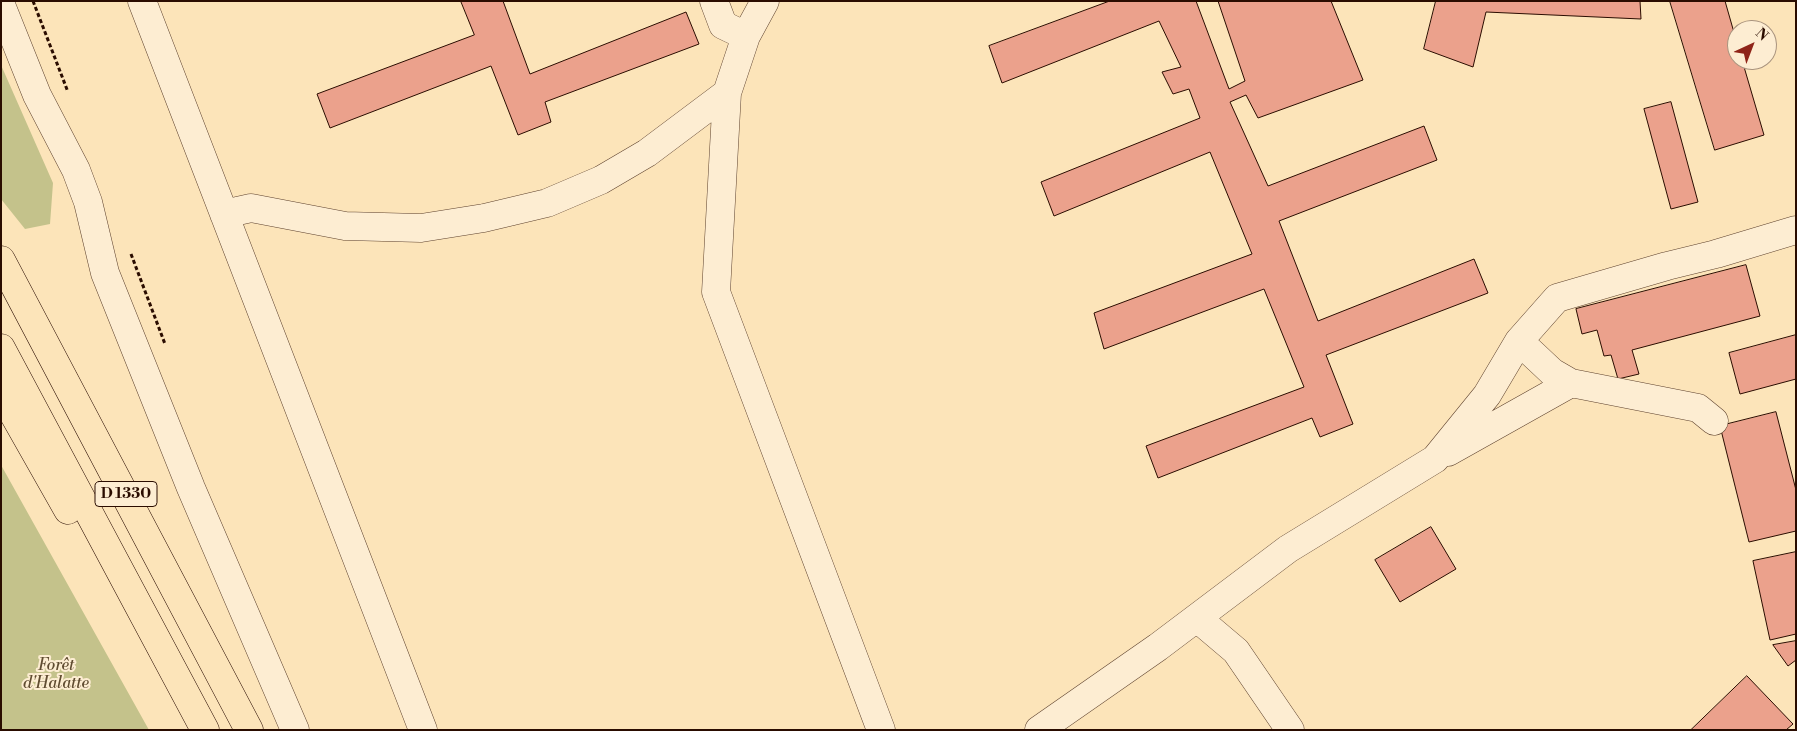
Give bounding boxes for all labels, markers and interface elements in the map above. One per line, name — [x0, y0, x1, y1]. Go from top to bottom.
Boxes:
north arrow — [1727, 20, 1777, 70]
text: N — [1751, 24, 1772, 45]
road number: D 1330 — [95, 482, 157, 506]
park label: Forêt d'Halatte — [23, 656, 89, 694]

